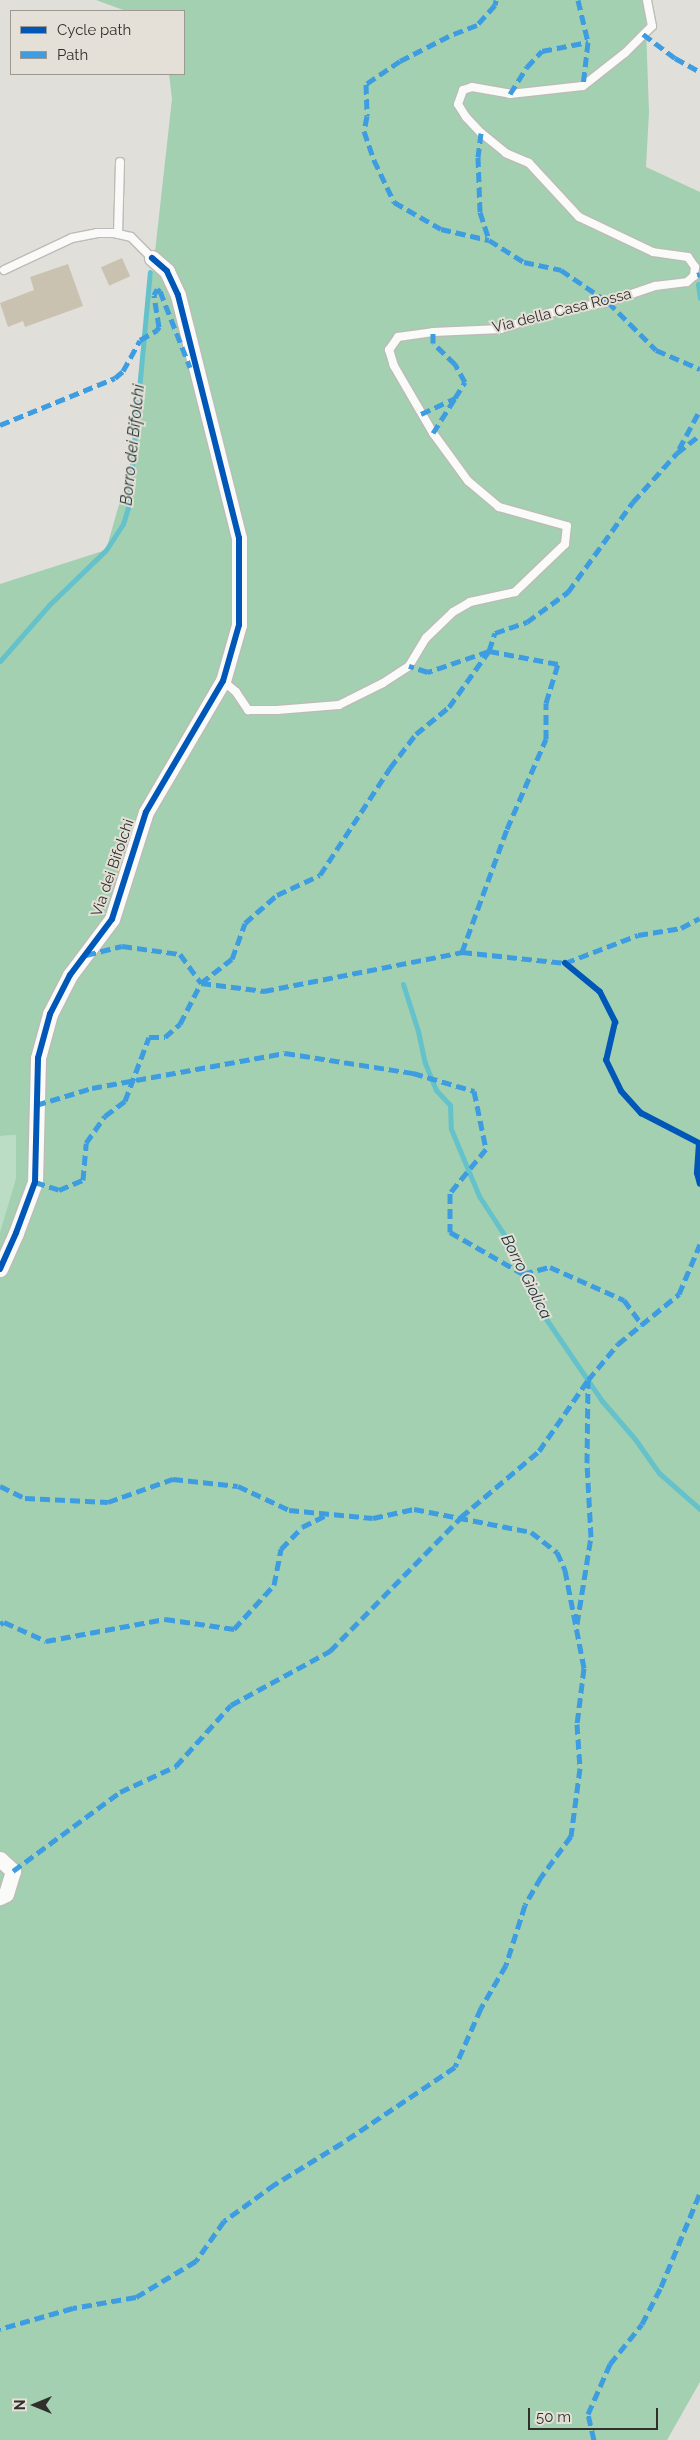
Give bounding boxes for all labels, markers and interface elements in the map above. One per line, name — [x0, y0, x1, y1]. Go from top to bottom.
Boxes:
legend — [10, 10, 185, 75]
text: Cycle path — [57, 21, 131, 39]
text: Path — [57, 46, 88, 64]
street label: Via della Casa Rossa — [491, 285, 633, 337]
water label: Borro dei Bifolchi — [117, 384, 149, 506]
street label: Via dei Bifolchi — [88, 817, 138, 919]
water label: Borro Giolica — [496, 1231, 556, 1323]
north arrow — [10, 2380, 60, 2430]
scale bar — [530, 2398, 660, 2430]
text: N — [12, 2400, 28, 2410]
text: 50 m — [536, 2408, 571, 2426]

